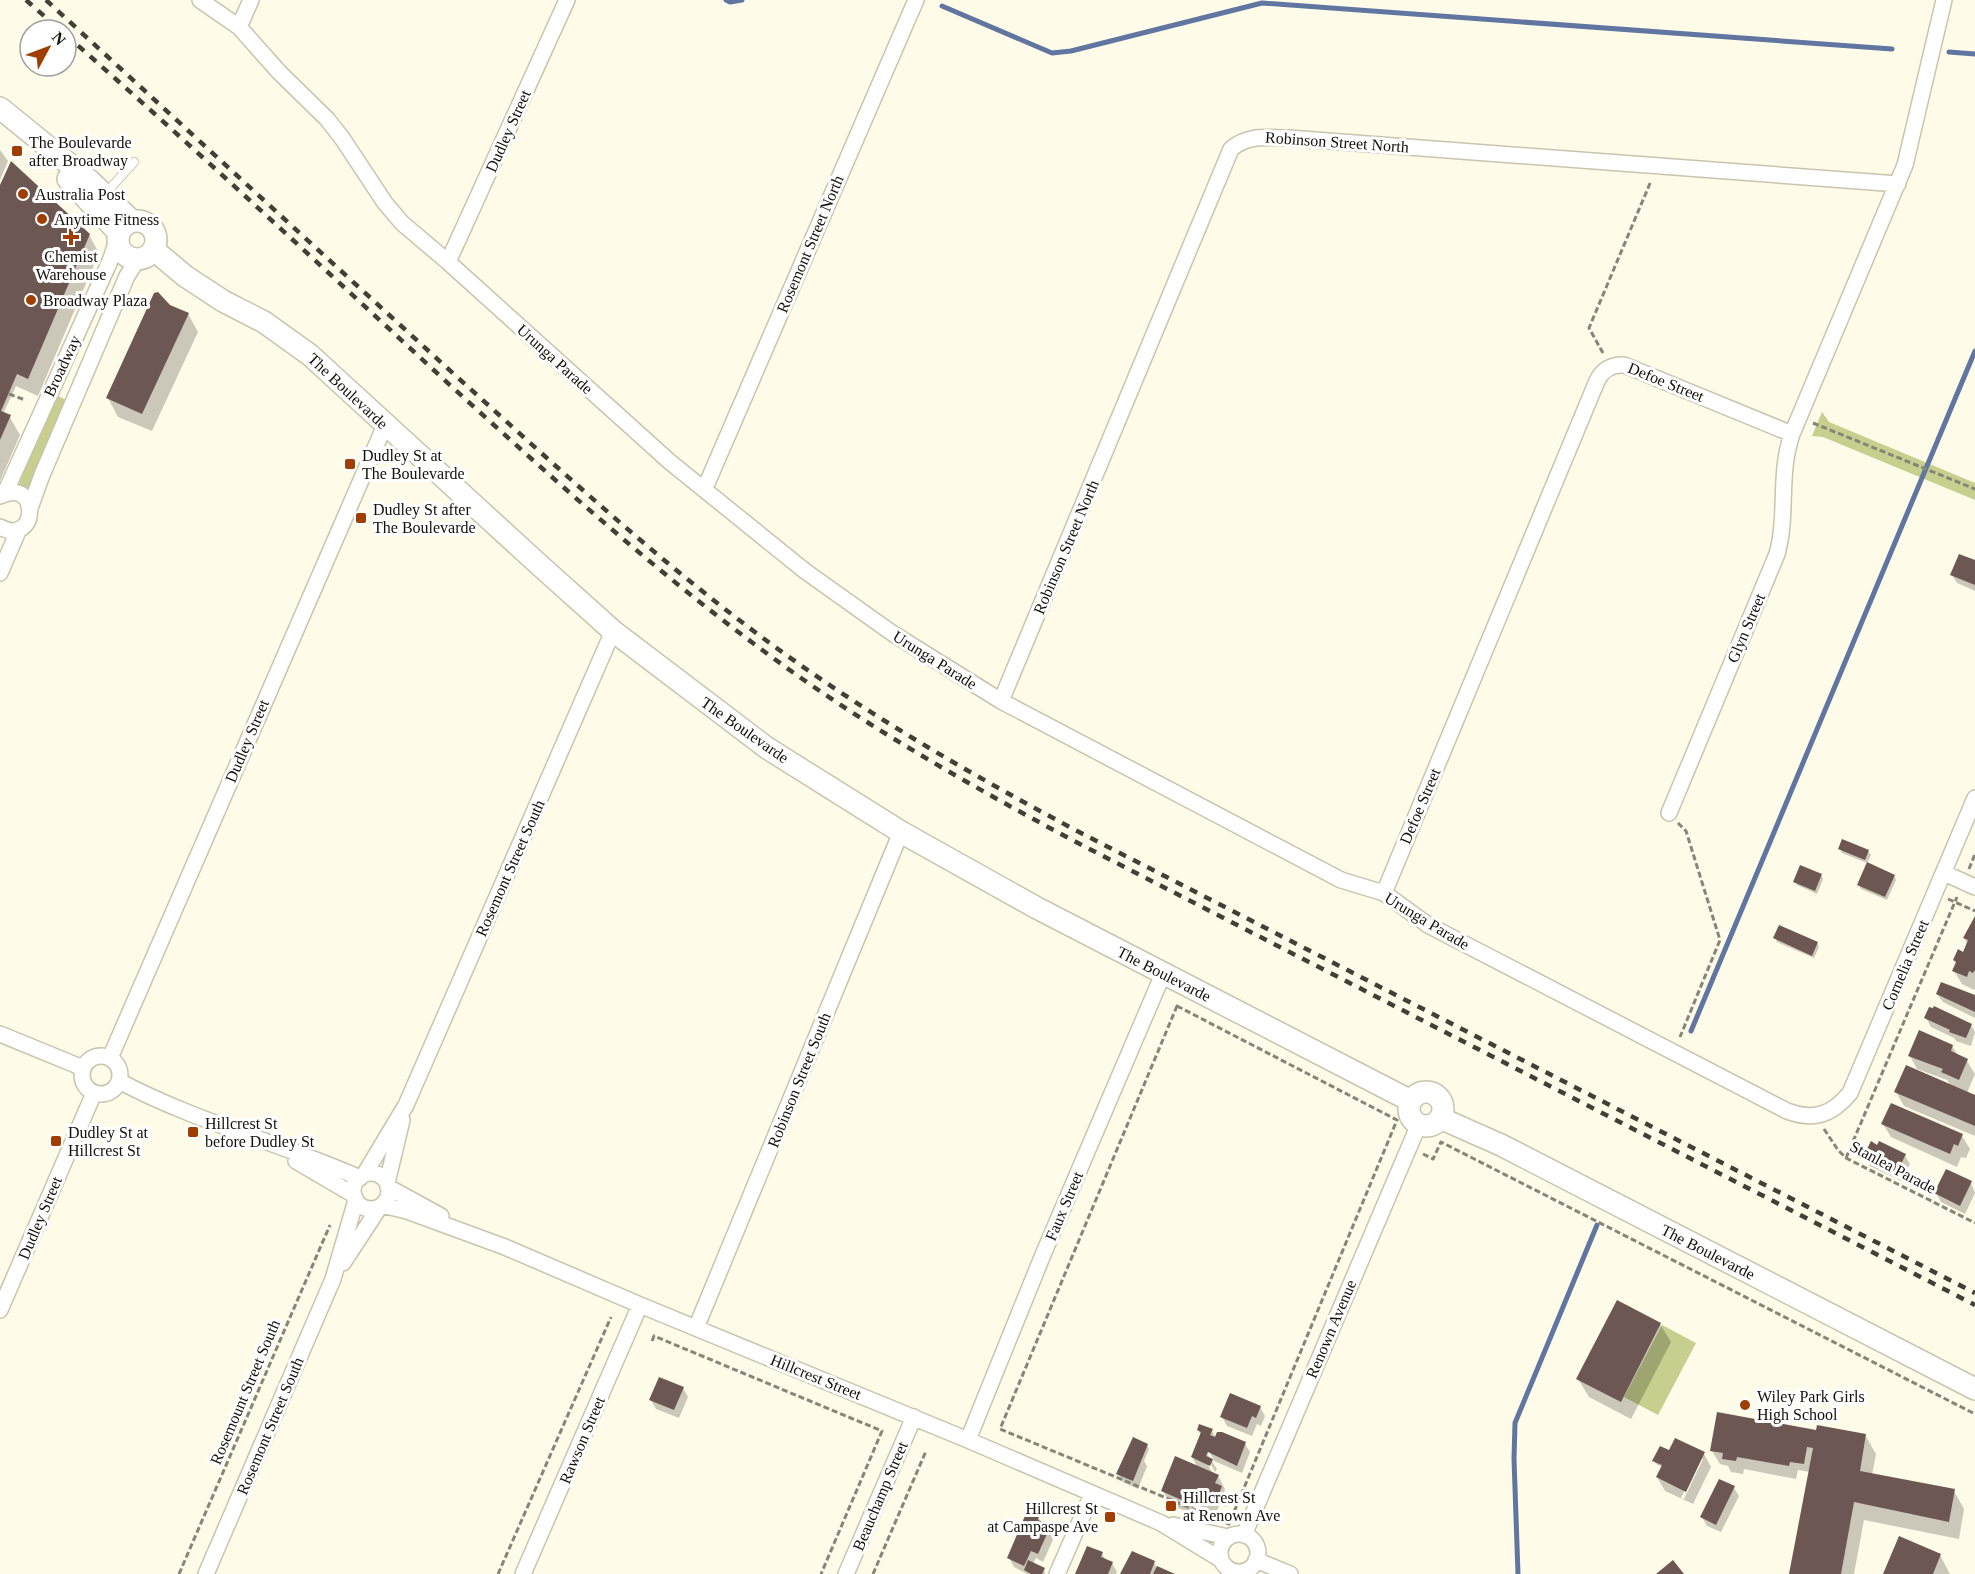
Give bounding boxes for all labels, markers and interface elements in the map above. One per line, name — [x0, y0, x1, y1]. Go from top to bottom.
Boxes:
north arrow — [18, 18, 78, 78]
text: N — [49, 29, 69, 49]
street label: Dudley Street — [482, 87, 535, 175]
street label: Robinson Street North — [1265, 128, 1409, 156]
place label: The Boulevarde after Broadway — [29, 134, 132, 170]
marker: The Boulevarde after Broadway — [10, 144, 24, 158]
street label: Rosemont Street North — [773, 173, 847, 315]
place label: Australia Post — [35, 186, 126, 203]
marker: Australia Post — [16, 187, 30, 201]
place label: Anytime Fitness — [54, 211, 159, 229]
marker: Anytime Fitness — [35, 212, 49, 226]
marker: Chemist Warehouse — [64, 230, 78, 244]
place label: Chemist Warehouse — [36, 248, 106, 283]
place label: Broadway Plaza — [43, 292, 147, 310]
marker: Broadway Plaza — [24, 293, 38, 307]
street label: Urunga Parade — [513, 321, 596, 398]
street label: Broadway — [40, 333, 85, 400]
street label: The Boulevarde — [305, 350, 391, 432]
street label: Defoe Street — [1626, 359, 1707, 405]
place label: Dudley St at The Boulevarde — [362, 447, 465, 482]
marker: Dudley St at The Boulevarde — [343, 457, 357, 471]
street label: Robinson Street North — [1030, 477, 1102, 617]
place label: Dudley St after The Boulevarde — [373, 501, 476, 536]
marker: Dudley St after The Boulevarde — [354, 511, 368, 525]
street label: Glyn Street — [1724, 590, 1769, 665]
street label: Urunga Parade — [889, 627, 980, 693]
street label: The Boulevarde — [698, 694, 792, 766]
street label: Dudley Street — [222, 696, 273, 785]
street label: Defoe Street — [1396, 765, 1444, 846]
street label: Rosemont Street South — [472, 797, 548, 939]
street label: Urunga Parade — [1381, 889, 1472, 954]
street label: Cornelia Street — [1878, 917, 1932, 1013]
street label: The Boulevarde — [1114, 943, 1214, 1005]
street label: Robinson Street South — [764, 1010, 834, 1150]
place label: Hillcrest St before Dudley St — [205, 1115, 315, 1151]
place label: Dudley St at Hillcrest St — [68, 1124, 149, 1159]
marker: Hillcrest St before Dudley St — [186, 1125, 200, 1139]
marker: Dudley St at Hillcrest St — [49, 1134, 63, 1148]
street label: Stanlea Parade — [1847, 1137, 1939, 1197]
street label: Faux Street — [1042, 1168, 1086, 1243]
street label: Dudley Street — [15, 1173, 66, 1262]
street label: The Boulevarde — [1658, 1221, 1758, 1283]
street label: Renown Avenue — [1303, 1277, 1359, 1381]
street label: Rosemount Street South — [207, 1317, 283, 1467]
street label: Hillcrest Street — [768, 1351, 864, 1403]
street label: Rosemont Street South — [233, 1355, 307, 1497]
place label: Wiley Park Girls High School — [1757, 1388, 1865, 1424]
street label: Rawson Street — [556, 1393, 608, 1486]
marker: Wiley Park Girls High School — [1738, 1398, 1752, 1412]
street label: Beauchamp Street — [849, 1438, 912, 1553]
place label: Hillcrest St at Renown Ave — [1183, 1489, 1280, 1524]
marker: Hillcrest St at Renown Ave — [1164, 1499, 1178, 1513]
place label: Hillcrest St at Campaspe Ave — [987, 1500, 1099, 1536]
marker: Hillcrest St at Campaspe Ave — [1103, 1510, 1117, 1524]

